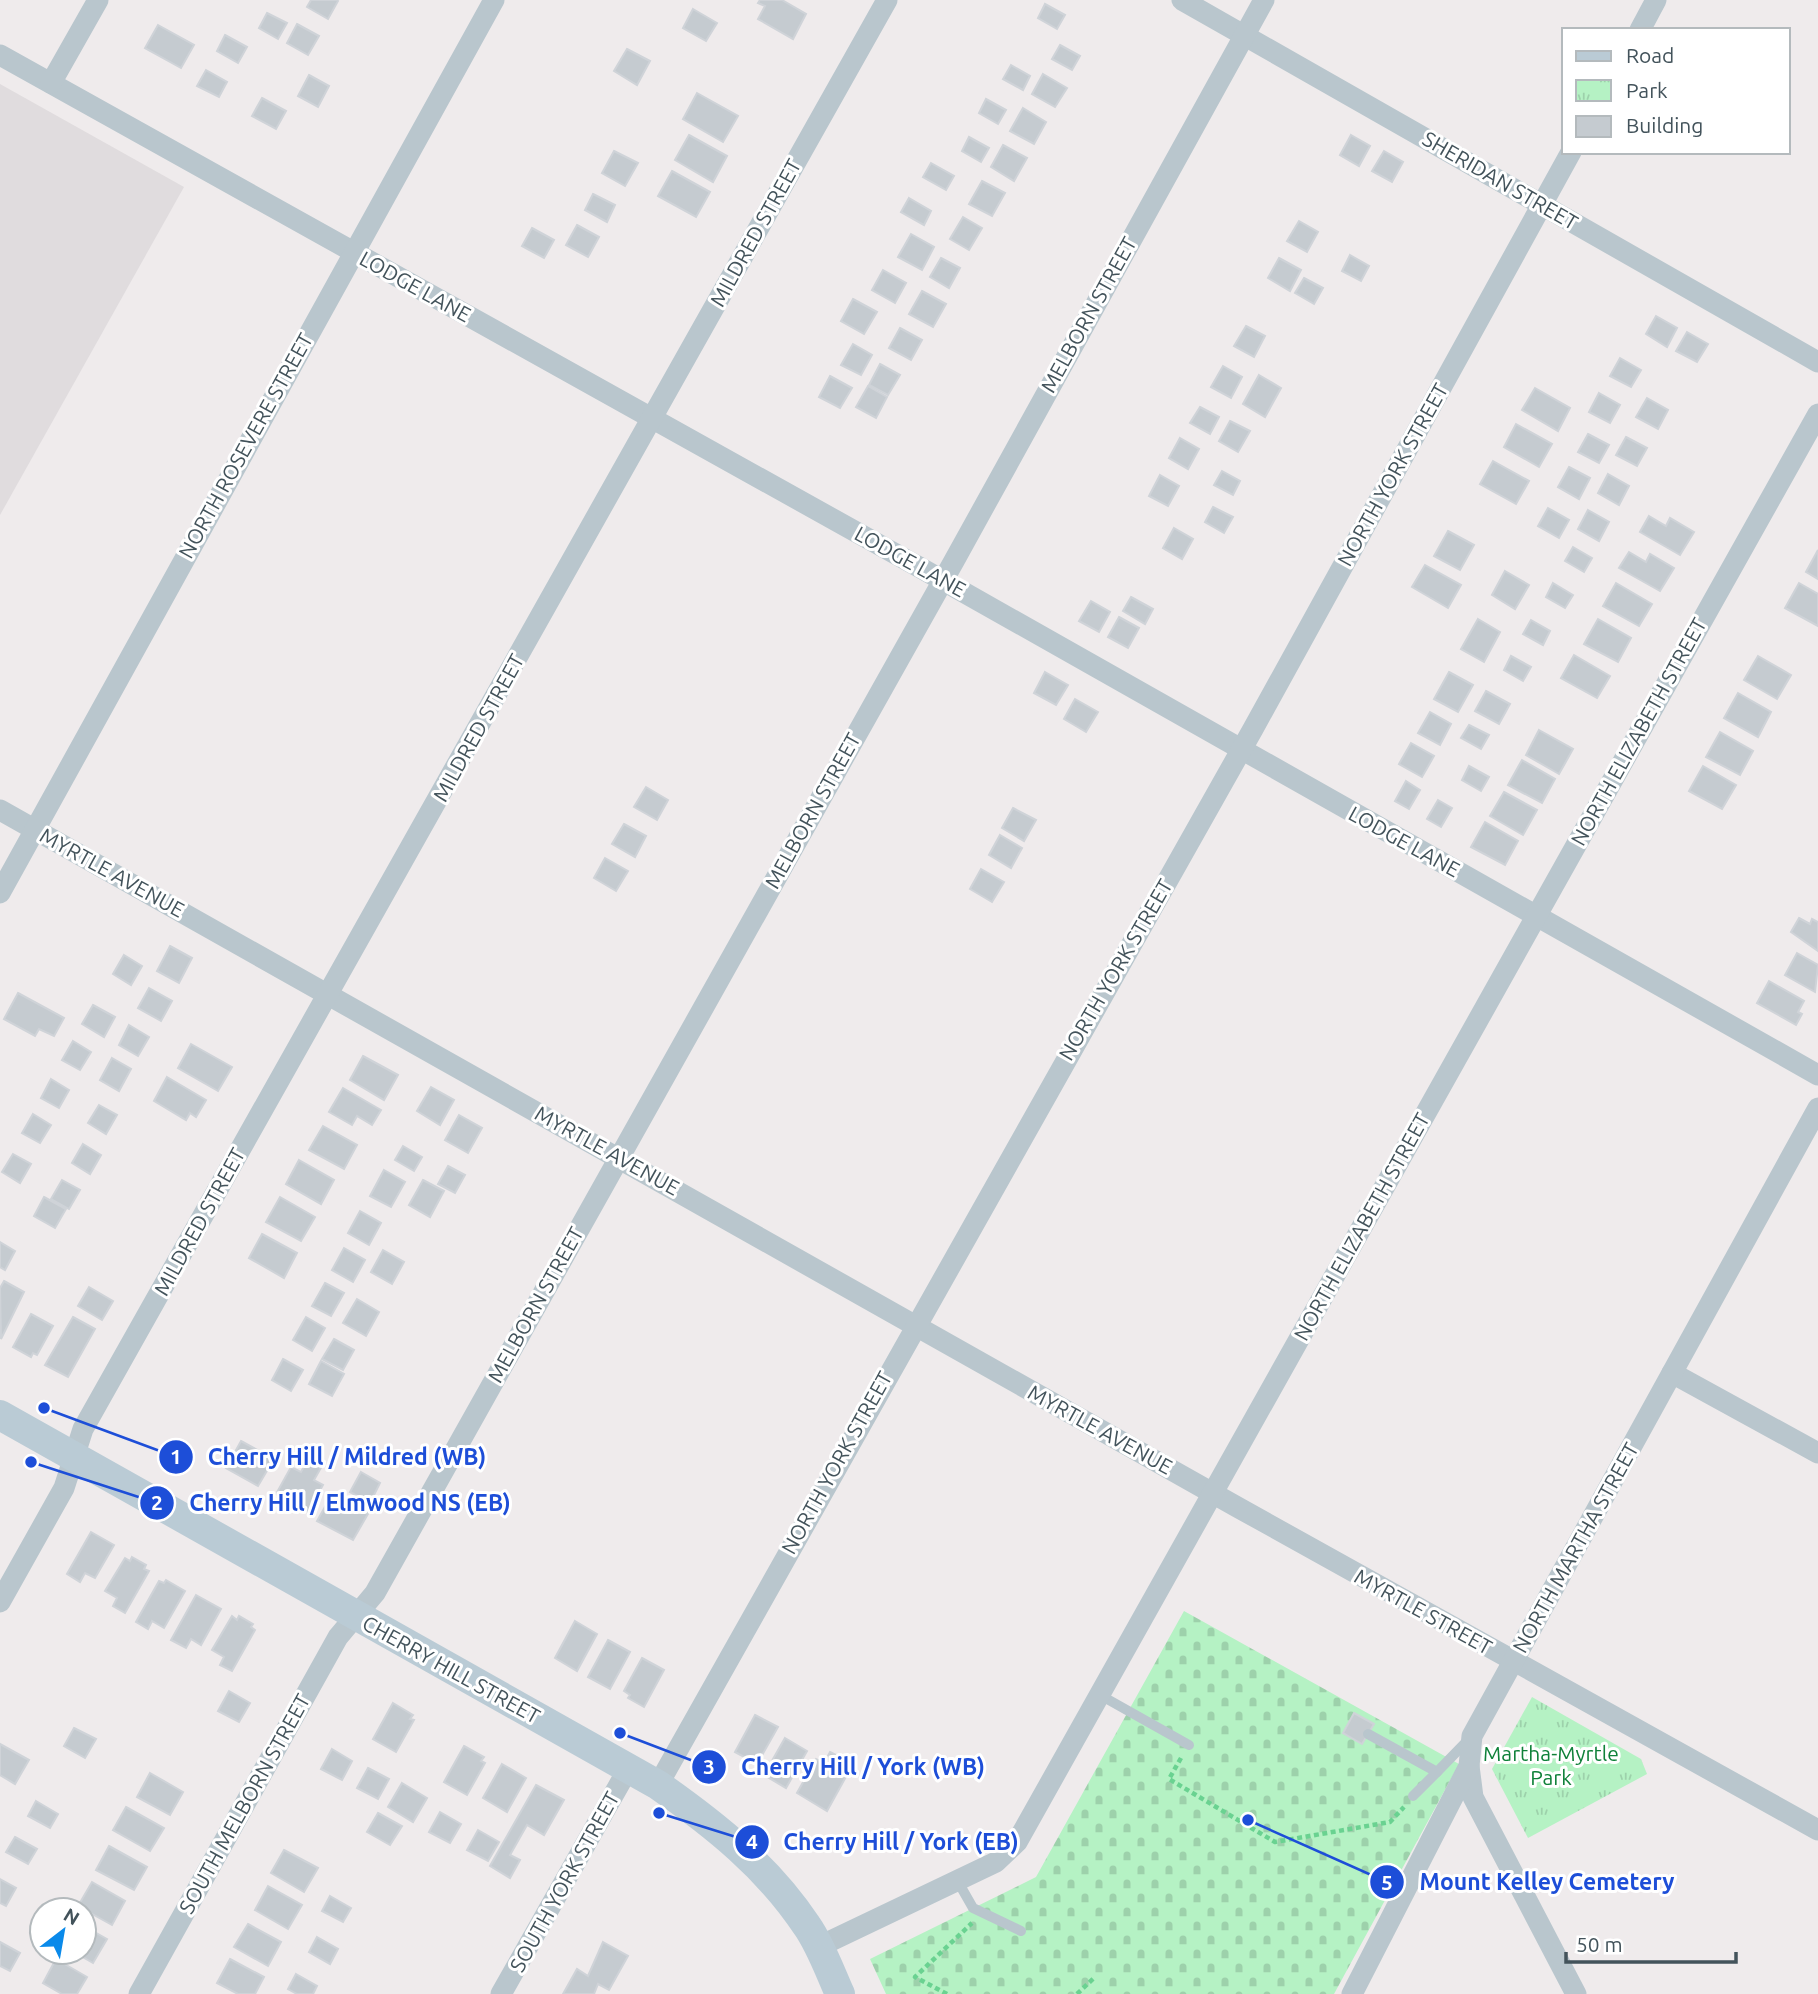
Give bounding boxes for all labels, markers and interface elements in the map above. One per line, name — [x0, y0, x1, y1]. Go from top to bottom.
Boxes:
legend — [1562, 28, 1790, 154]
text: Road — [1626, 43, 1674, 67]
text: Park — [1626, 78, 1668, 102]
text: Building — [1626, 113, 1703, 137]
street label: SHERIDAN STREET — [1419, 126, 1583, 234]
street label: MILDRED STREET — [705, 154, 806, 310]
street label: MELBORN STREET — [1035, 232, 1141, 397]
street label: LODGE LANE — [356, 246, 475, 327]
street label: NORTH ROSEVERE STREET — [173, 329, 317, 562]
street label: NORTH YORK STREET — [1332, 379, 1452, 570]
street label: LODGE LANE — [851, 521, 970, 602]
street label: NORTH ELIZABETH STREET — [1565, 613, 1711, 849]
street label: MILDRED STREET — [428, 649, 529, 805]
street label: MELBORN STREET — [759, 728, 865, 893]
street label: LODGE LANE — [1345, 801, 1464, 882]
street label: MYRTLE AVENUE — [36, 823, 189, 922]
street label: NORTH YORK STREET — [1053, 874, 1177, 1064]
street label: MYRTLE AVENUE — [531, 1101, 684, 1200]
street label: NORTH ELIZABETH STREET — [1288, 1108, 1434, 1344]
street label: MILDRED STREET — [149, 1143, 250, 1299]
street label: MELBORN STREET — [482, 1222, 588, 1387]
street label: NORTH YORK STREET — [776, 1367, 896, 1558]
street label: MYRTLE AVENUE — [1024, 1380, 1177, 1479]
callout: Cherry Hill / Mildred (WB) — [158, 1435, 500, 1479]
street label: NORTH MARTHA STREET — [1507, 1438, 1643, 1657]
text: 1 — [170, 1444, 182, 1468]
text: Cherry Hill / Mildred (WB) — [208, 1444, 486, 1470]
callout: Cherry Hill / Elmwood NS (EB) — [140, 1481, 525, 1525]
text: 2 — [151, 1490, 163, 1514]
text: Cherry Hill / Elmwood NS (EB) — [189, 1490, 511, 1516]
street label: MYRTLE STREET — [1351, 1563, 1497, 1659]
street label: CHERRY HILL STREET — [358, 1610, 545, 1728]
street label: SOUTH MELBORN STREET — [174, 1689, 315, 1917]
park label: Martha-Myrtle Park — [1483, 1741, 1619, 1789]
callout: Cherry Hill / York (WB) — [692, 1745, 999, 1789]
text: 3 — [703, 1754, 715, 1778]
text: Cherry Hill / York (WB) — [741, 1754, 985, 1780]
street label: SOUTH YORK STREET — [505, 1787, 624, 1976]
callout: Cherry Hill / York (EB) — [734, 1820, 1033, 1864]
text: 4 — [746, 1829, 758, 1853]
text: Cherry Hill / York (EB) — [783, 1829, 1019, 1855]
callout: Mount Kelley Cemetery — [1370, 1860, 1688, 1904]
text: Mount Kelley Cemetery — [1419, 1869, 1675, 1894]
text: 5 — [1381, 1870, 1393, 1894]
north arrow — [28, 1896, 98, 1966]
text: N — [60, 1903, 84, 1930]
scale bar — [1566, 1920, 1736, 1964]
text: 50 m — [1576, 1932, 1623, 1956]

